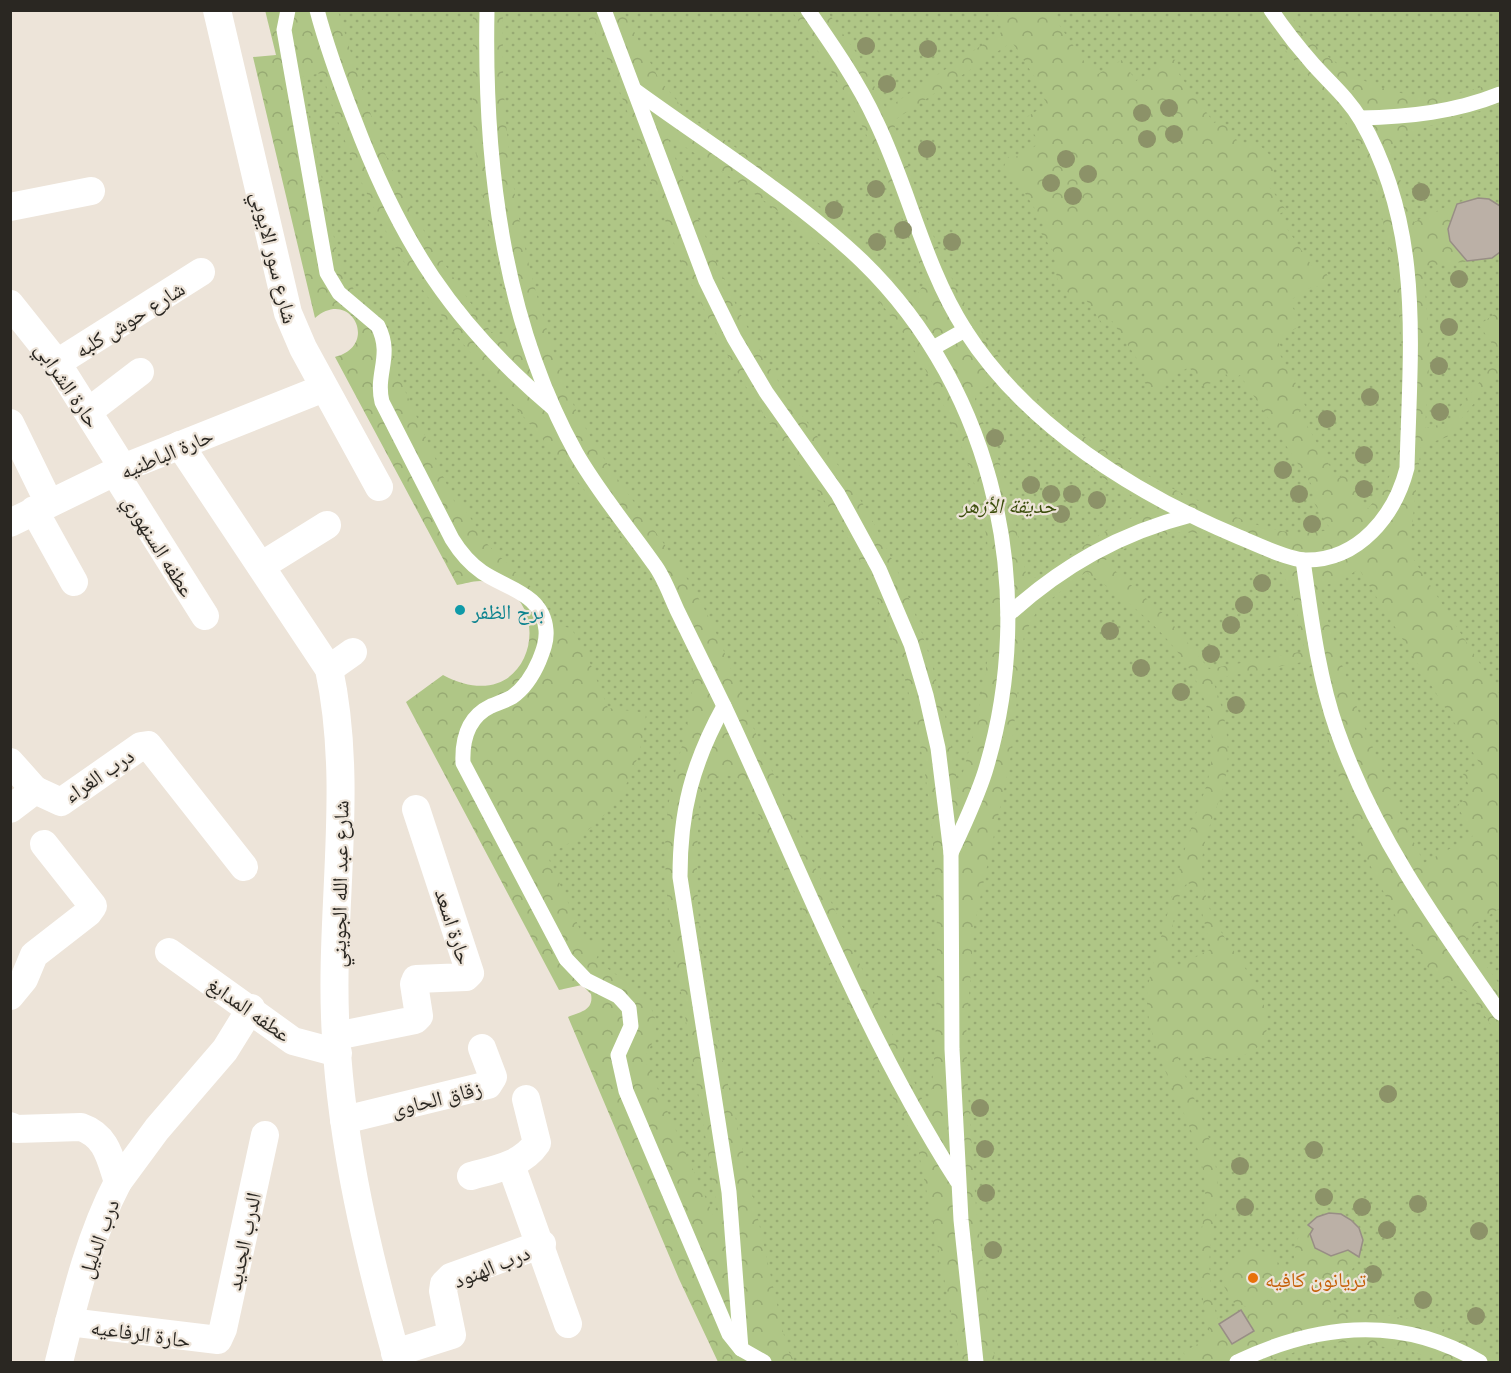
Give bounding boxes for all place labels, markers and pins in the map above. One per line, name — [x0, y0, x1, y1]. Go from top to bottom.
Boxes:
place label: برج الظفر — [471, 596, 544, 625]
marker: برج الظفر — [453, 603, 467, 617]
place label: تريانون كافيه — [1265, 1264, 1366, 1292]
marker: تريانون كافيه — [1246, 1271, 1260, 1285]

